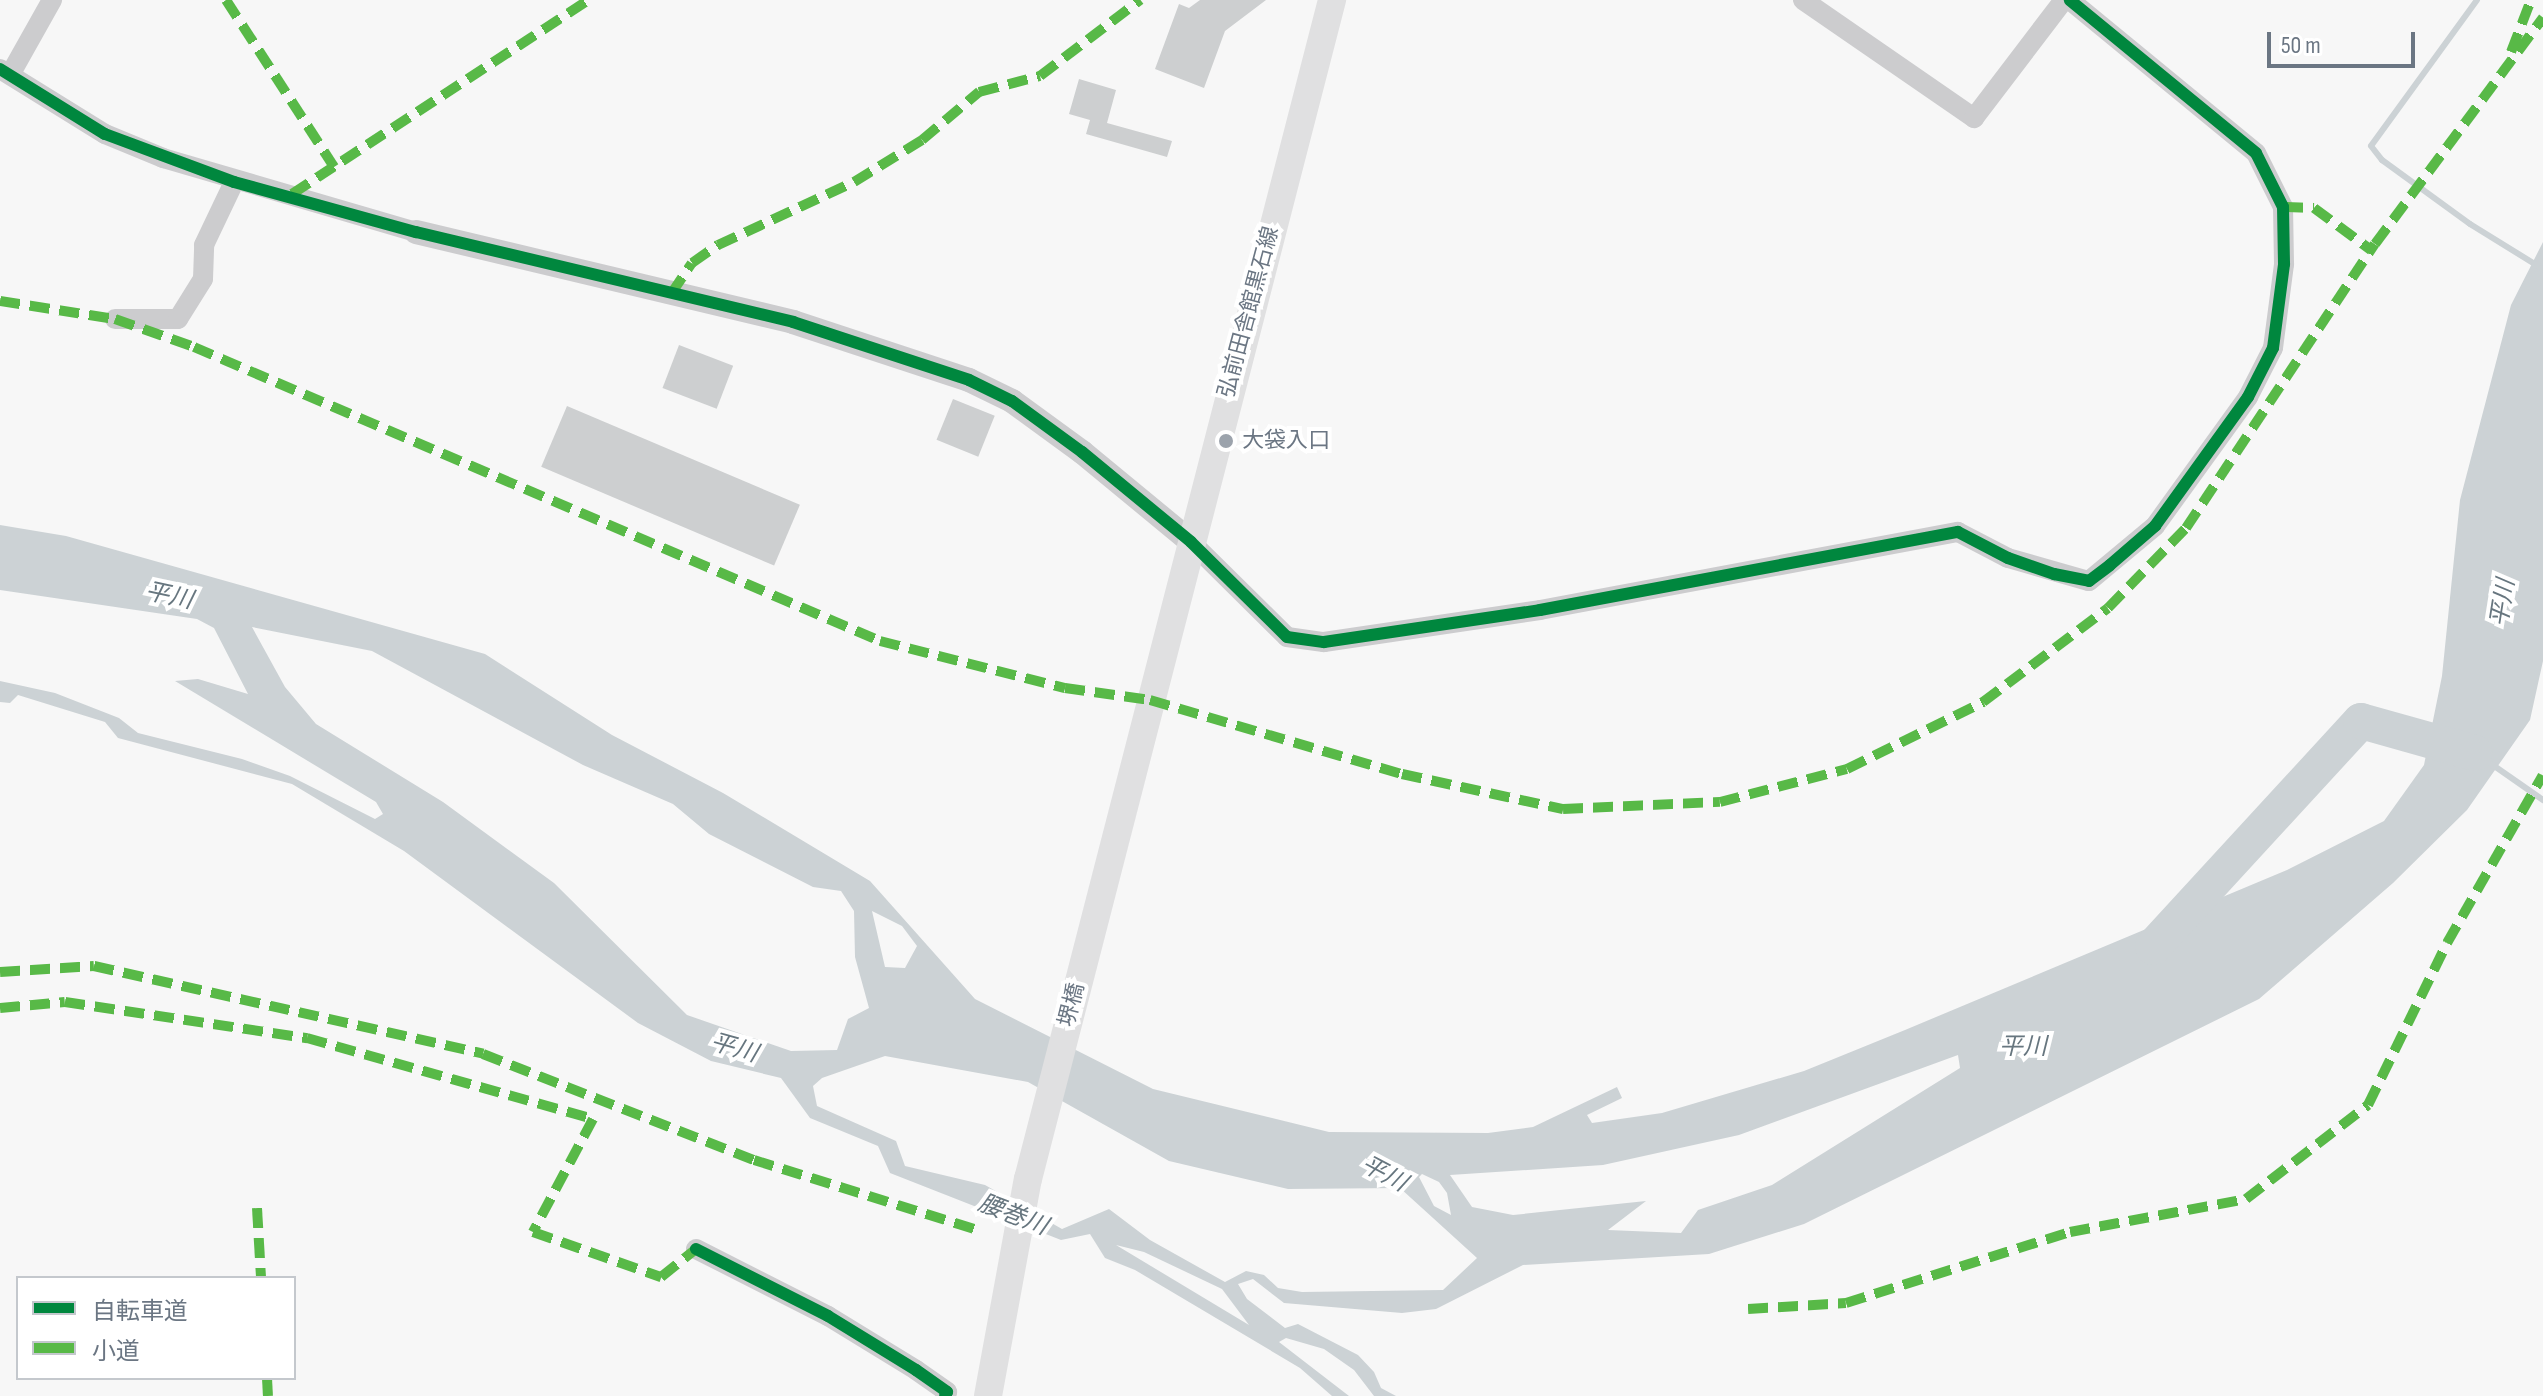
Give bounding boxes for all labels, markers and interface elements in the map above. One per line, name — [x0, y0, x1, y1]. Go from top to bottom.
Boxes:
scale bar — [2271, 16, 2419, 66]
text: 50 m — [2281, 31, 2321, 60]
street label: 弘前田舎館黒石線 — [1213, 224, 1285, 400]
place label: 大袋入口 — [1242, 428, 1330, 454]
marker: 大袋入口 — [1217, 432, 1235, 450]
water label: 平川 — [143, 577, 195, 615]
water label: 平川 — [2485, 577, 2521, 629]
street label: 堺橋 — [1054, 980, 1090, 1030]
water label: 平川 — [707, 1028, 761, 1068]
water label: 平川 — [1999, 1033, 2047, 1061]
water label: 平川 — [1356, 1150, 1412, 1198]
water label: 腰巻川 — [974, 1189, 1052, 1241]
legend — [16, 1276, 296, 1380]
text: 自転車道 — [92, 1297, 188, 1326]
text: 小道 — [92, 1337, 140, 1366]

